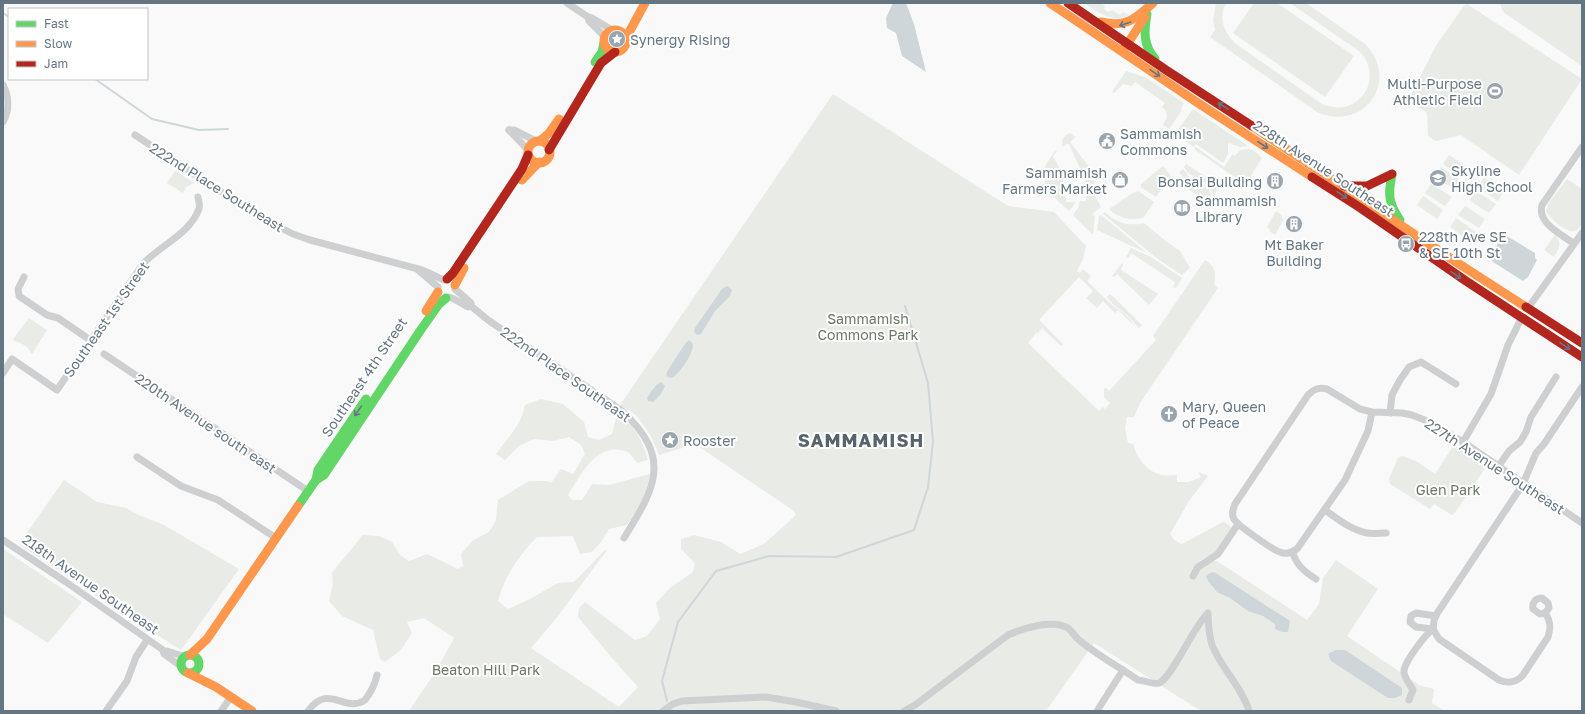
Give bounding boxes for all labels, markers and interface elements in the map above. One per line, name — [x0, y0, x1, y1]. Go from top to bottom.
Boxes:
legend — [8, 8, 148, 80]
text: Fast — [44, 16, 69, 31]
one-way arrow — [1119, 20, 1131, 28]
place icon: Synergy Rising — [607, 29, 627, 49]
place label: Synergy Rising — [630, 31, 730, 48]
text: Slow — [44, 36, 72, 51]
text: Jam — [44, 56, 68, 71]
one-way arrow — [1149, 69, 1160, 78]
place label: Multi-Purpose Athletic Field — [1387, 75, 1482, 108]
sports icon: Multi-Purpose Athletic Field — [1485, 81, 1505, 101]
one-way arrow — [1217, 102, 1228, 111]
street label: 228th Avenue Southeast — [1250, 116, 1398, 220]
place label: Sammamish Commons — [1120, 125, 1202, 158]
public building icon: Sammamish Commons — [1097, 131, 1117, 151]
street label: 222nd Place Southeast — [147, 139, 287, 235]
one-way arrow — [1257, 141, 1268, 149]
place label: Skyline High School — [1451, 162, 1533, 195]
place label: Sammamish Farmers Market — [1002, 164, 1107, 197]
school or university icon: Skyline High School — [1428, 168, 1448, 188]
shop icon: Sammamish Farmers Market — [1110, 170, 1130, 190]
building icon: Bonsai Building — [1265, 171, 1285, 191]
place label: Bonsai Building — [1158, 173, 1262, 190]
place label: Sammamish Library — [1195, 192, 1277, 225]
one-way arrow — [1336, 192, 1348, 200]
library icon: Sammamish Library — [1172, 198, 1192, 218]
building icon: Mt Baker Building — [1284, 214, 1304, 234]
place label: 228th Ave SE & SE 10th St — [1419, 228, 1507, 261]
bus stop icon: 228th Ave SE & SE 10th St — [1396, 234, 1416, 254]
place label: Mt Baker Building — [1264, 236, 1324, 269]
street label: Southeast 1st Street — [60, 258, 152, 380]
one-way arrow — [1451, 271, 1462, 279]
park label: Sammamish Commons Park — [818, 310, 919, 343]
street label: Southeast 4th Street — [318, 314, 410, 440]
street label: 222nd Place Southeast — [498, 323, 634, 425]
one-way arrow — [1559, 342, 1570, 350]
street label: 220th Avenue south east — [132, 369, 280, 477]
place label: Mary, Queen of Peace — [1182, 398, 1266, 431]
church icon: Mary, Queen of Peace — [1159, 404, 1179, 424]
one-way arrow — [354, 405, 362, 416]
street label: 227th Avenue Southeast — [1422, 414, 1568, 518]
district label: SAMMAMISH — [798, 429, 924, 451]
place icon: Rooster — [660, 430, 680, 450]
place label: Rooster — [683, 432, 736, 449]
park label: Glen Park — [1416, 481, 1480, 498]
street label: 218th Avenue Southeast — [19, 530, 163, 638]
park label: Beaton Hill Park — [432, 661, 540, 678]

